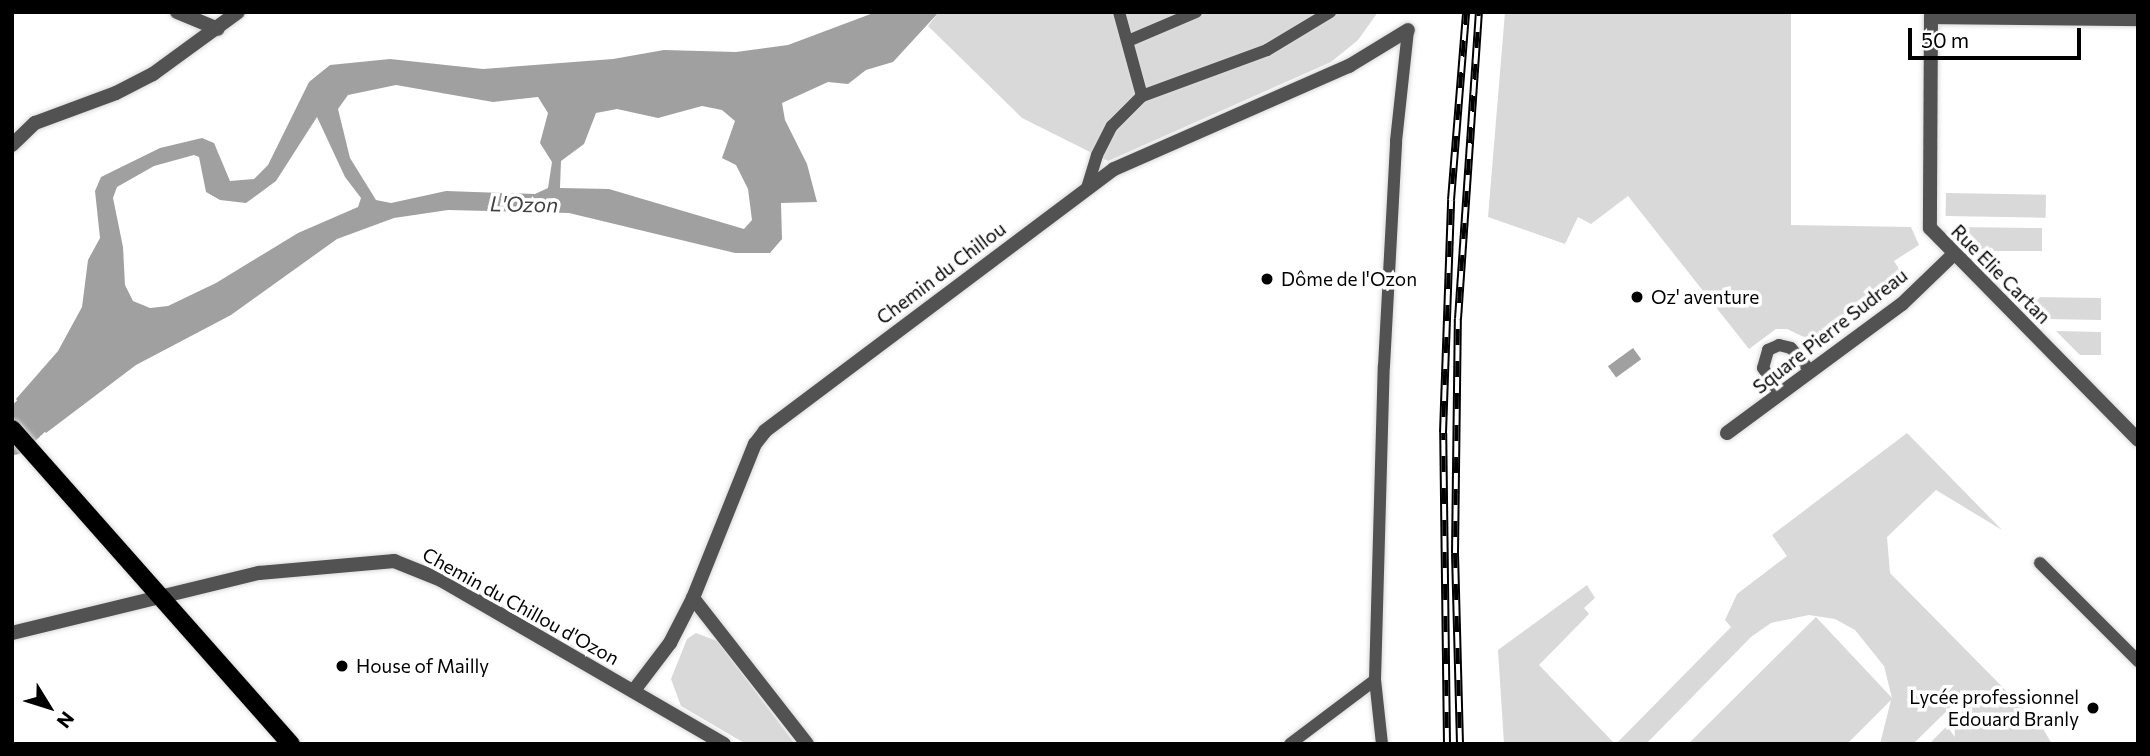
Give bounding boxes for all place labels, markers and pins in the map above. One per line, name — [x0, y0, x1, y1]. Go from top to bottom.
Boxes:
place label: Dôme de l'Ozon — [1281, 268, 1417, 290]
marker: Dôme de l'Ozon — [1259, 271, 1275, 287]
place label: Oz' aventure — [1651, 286, 1759, 308]
marker: Oz' aventure — [1629, 289, 1645, 305]
place label: House of Mailly — [356, 655, 489, 677]
marker: House of Mailly — [334, 658, 350, 674]
place label: Lycée professionnel Edouard Branly — [1909, 686, 2079, 730]
marker: Lycée professionnel Edouard Branly — [2085, 700, 2101, 716]

